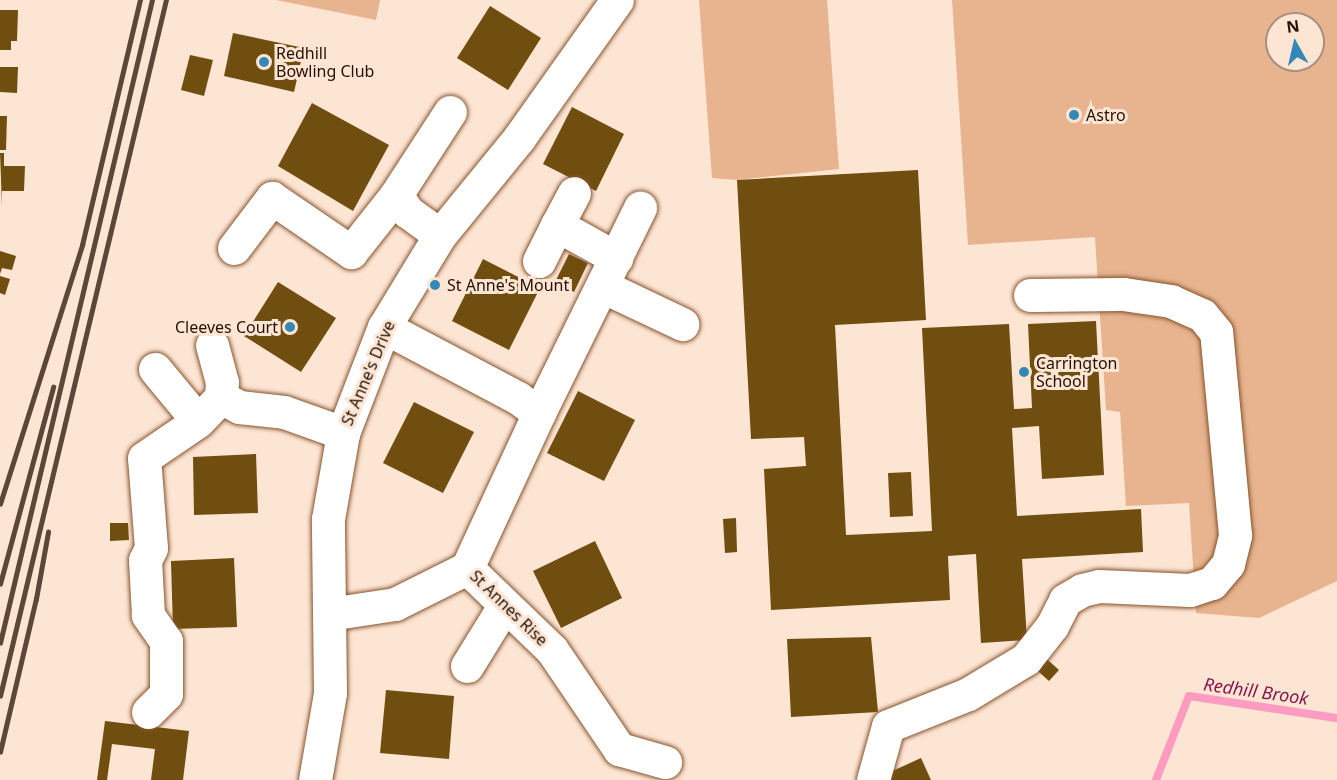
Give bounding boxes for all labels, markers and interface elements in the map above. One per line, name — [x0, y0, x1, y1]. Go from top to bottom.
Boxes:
north arrow — [1265, 12, 1325, 72]
text: N — [1285, 14, 1301, 38]
place label: Redhill Bowling Club — [276, 43, 374, 81]
marker: Redhill Bowling Club — [257, 55, 271, 69]
place label: Astro — [1086, 105, 1126, 125]
marker: Astro — [1067, 108, 1081, 122]
place label: St Anne's Mount — [447, 275, 569, 295]
marker: St Anne's Mount — [428, 278, 442, 292]
place label: Cleeves Court — [175, 317, 278, 337]
street label: St Anne's Drive — [337, 318, 399, 428]
marker: Cleeves Court — [283, 320, 297, 334]
place label: Carrington School — [1036, 353, 1118, 391]
marker: Carrington School — [1017, 365, 1031, 379]
street label: St Annes Rise — [466, 566, 552, 650]
water label: Redhill Brook — [1202, 673, 1310, 709]

